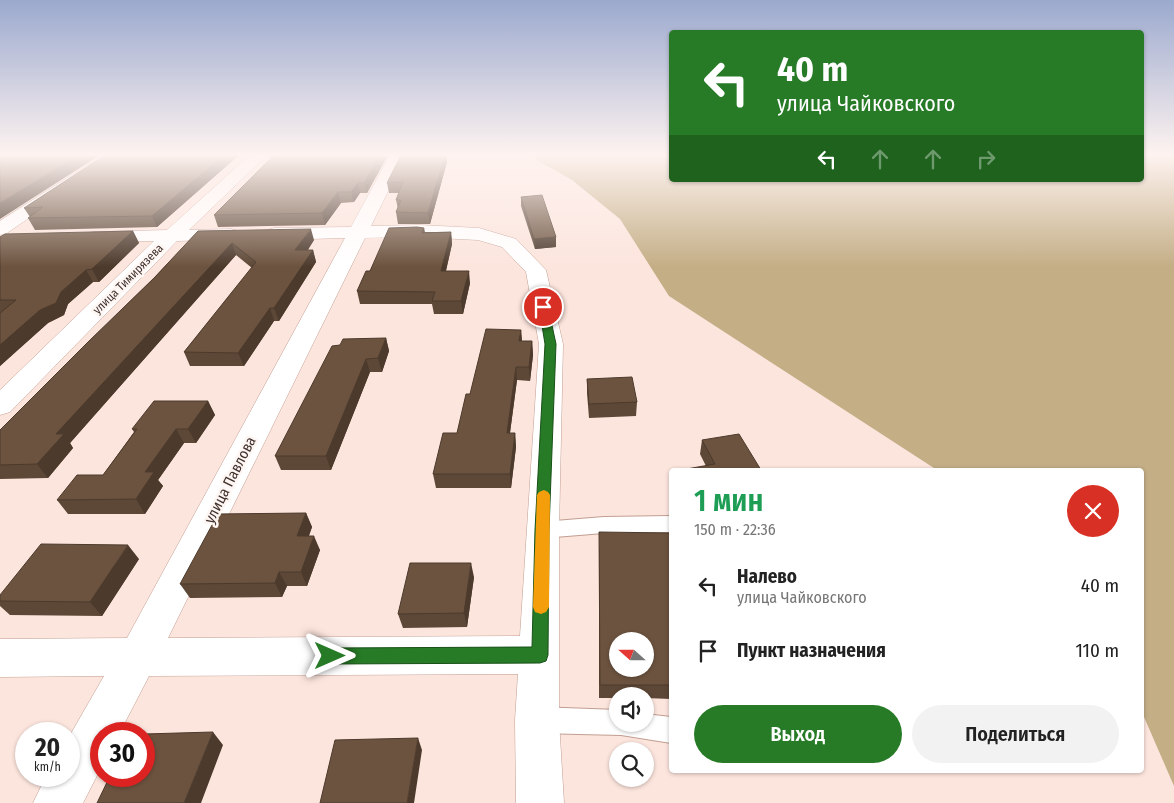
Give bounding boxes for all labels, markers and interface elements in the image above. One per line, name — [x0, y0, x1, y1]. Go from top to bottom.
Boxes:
text: 40 m — [777, 48, 848, 90]
icon: left — [694, 50, 759, 115]
text: улица Чайковского — [777, 90, 955, 117]
icon: left — [813, 145, 841, 173]
icon: ahead — [866, 145, 894, 173]
icon: ahead — [919, 145, 947, 173]
icon: right — [972, 145, 1000, 173]
street label: улица Тимирязева — [90, 241, 166, 317]
pin — [522, 286, 564, 328]
icon: arrive — [529, 293, 557, 321]
street label: улица Павлова — [200, 433, 260, 527]
text: 1 мин — [694, 483, 763, 519]
button: close — [1067, 485, 1119, 537]
text: 150 m · 22:36 — [694, 520, 776, 539]
text: Налево — [737, 565, 797, 588]
icon: left — [694, 572, 722, 600]
text: 40 m — [1081, 574, 1119, 597]
text: улица Чайковского — [737, 588, 867, 607]
position arrow — [303, 629, 355, 681]
north arrow — [609, 632, 654, 678]
map controls — [609, 632, 654, 787]
icon: arrive — [694, 637, 722, 665]
text: Пункт назначения — [737, 639, 886, 662]
text: 110 m — [1075, 639, 1119, 662]
button: sound — [609, 687, 654, 732]
button: Выход — [694, 705, 902, 763]
button: Поделиться — [912, 705, 1119, 763]
speed limit sign: 30 — [90, 722, 155, 787]
text: 20 — [35, 733, 60, 763]
button: search — [609, 742, 654, 787]
text: km/h — [34, 760, 61, 774]

